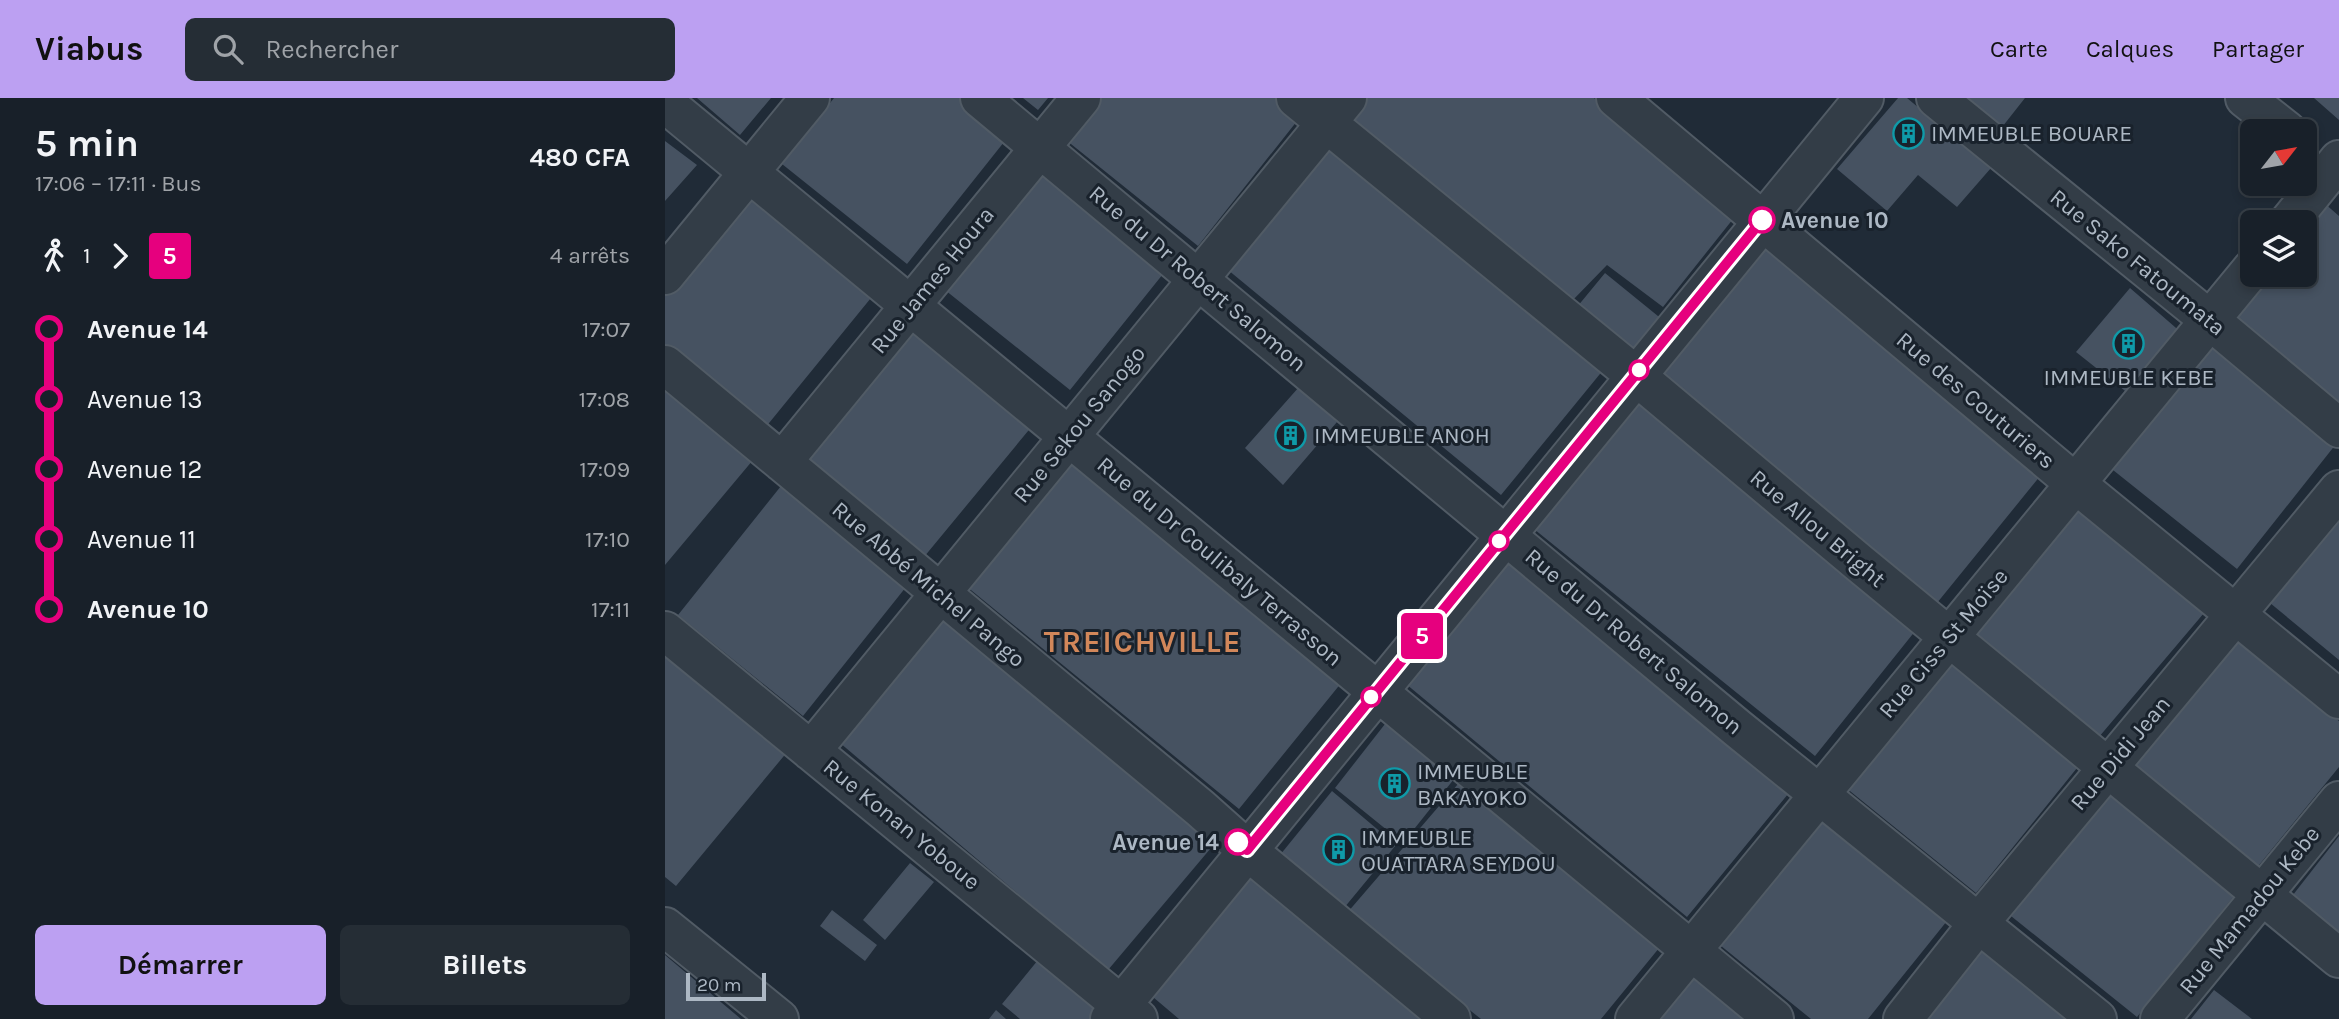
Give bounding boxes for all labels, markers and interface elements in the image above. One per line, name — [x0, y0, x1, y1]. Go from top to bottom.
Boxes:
search box — [185, 18, 675, 81]
text: Viabus — [35, 30, 143, 68]
icon: search — [209, 30, 247, 68]
text: Rechercher — [265, 34, 398, 65]
text: Carte — [1990, 35, 2048, 63]
text: Calques — [2086, 35, 2174, 63]
text: Partager — [2212, 35, 2304, 63]
building icon: IMMEUBLE BOUARE — [1891, 116, 1925, 150]
north arrow — [2240, 119, 2317, 196]
map controls — [2240, 119, 2317, 287]
place label: IMMEUBLE BOUARE — [1931, 120, 2132, 147]
text: 5 min — [35, 121, 139, 166]
text: 480 CFA — [529, 142, 630, 173]
text: 17:06 – 17:11 · Bus — [35, 170, 202, 197]
street label: Rue du Dr Robert Salomon — [1084, 180, 1312, 377]
street label: Rue Sako Fatoumata — [2045, 183, 2231, 341]
street label: Rue James Houra — [865, 202, 1000, 359]
marker: Avenue 10 — [1749, 207, 1775, 233]
place label: Avenue 10 — [1781, 207, 1889, 234]
button: layers — [2240, 210, 2317, 287]
icon: walk — [35, 237, 73, 275]
icon: forward — [101, 237, 139, 275]
text: 1 — [83, 242, 91, 269]
text: 5 — [163, 242, 177, 270]
text: 4 arrêts — [550, 242, 630, 269]
text: Avenue 14 — [87, 314, 208, 345]
text: 17:07 — [582, 316, 630, 343]
street label: Rue des Couturiers — [1891, 326, 2061, 475]
building icon: IMMEUBLE KEBE — [2112, 326, 2146, 360]
street label: Rue Sekou Sanogo — [1008, 340, 1151, 508]
unlabelled marker — [1629, 360, 1649, 380]
place label: IMMEUBLE KEBE — [2044, 364, 2214, 391]
text: Avenue 13 — [87, 384, 203, 415]
text: 17:08 — [579, 386, 630, 413]
building icon: IMMEUBLE ANOH — [1274, 418, 1308, 452]
place label: IMMEUBLE ANOH — [1314, 422, 1490, 449]
street label: Rue du Dr Coulibaly Terrasson — [1092, 451, 1348, 672]
text: Avenue 12 — [87, 454, 202, 485]
text: 17:09 — [579, 456, 630, 483]
street label: Rue Allou Bright — [1745, 464, 1891, 593]
street label: Rue Abbé Michel Pango — [827, 496, 1031, 673]
text: Avenue 11 — [87, 524, 196, 555]
text: 17:10 — [585, 526, 630, 553]
unlabelled marker — [1489, 531, 1509, 551]
street label: Rue du Dr Robert Salomon — [1520, 543, 1748, 740]
street label: Rue Ciss St Moïse — [1873, 563, 2014, 724]
text: Avenue 10 — [87, 594, 209, 625]
text: 17:11 — [591, 596, 630, 623]
line badge: 5 — [1399, 613, 1445, 659]
text: 5 — [1415, 622, 1429, 650]
district label: TREICHVILLE — [1044, 624, 1242, 660]
unlabelled marker — [1361, 687, 1381, 707]
street label: Rue Didi Jean — [2065, 691, 2176, 816]
street label: Rue Konan Yoboue — [818, 753, 985, 896]
place label: IMMEUBLE BAKAYOKO — [1417, 758, 1528, 811]
building icon: IMMEUBLE BAKAYOKO — [1377, 767, 1411, 801]
street label: Rue Mamadou Kebe — [2173, 821, 2325, 1000]
place label: IMMEUBLE OUATTARA SEYDOU — [1361, 824, 1556, 877]
place label: Avenue 14 — [1112, 829, 1219, 856]
marker: Avenue 14 — [1225, 829, 1251, 855]
building icon: IMMEUBLE OUATTARA SEYDOU — [1321, 833, 1355, 867]
button: Démarrer — [35, 925, 326, 1005]
button: Billets — [340, 925, 630, 1005]
scale bar — [686, 970, 767, 1002]
text: 20 m — [697, 974, 742, 996]

